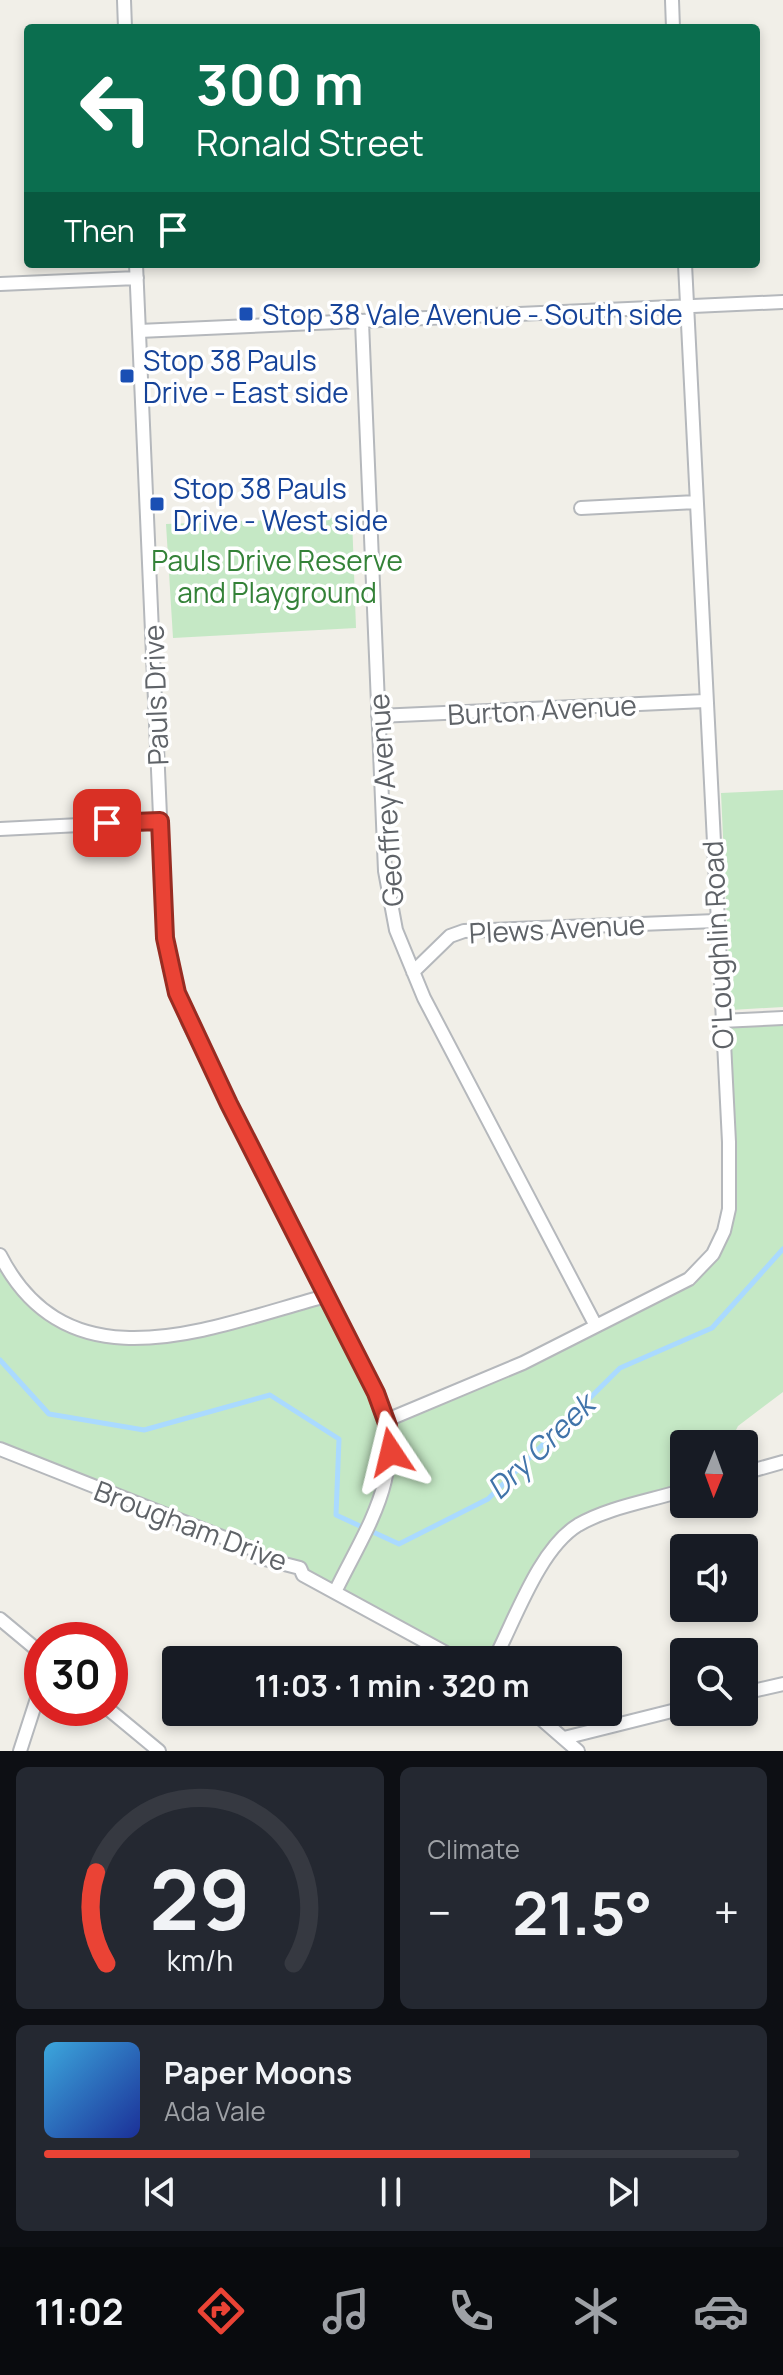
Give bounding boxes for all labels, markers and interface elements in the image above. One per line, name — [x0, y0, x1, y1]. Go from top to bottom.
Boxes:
text: 300 m — [196, 45, 364, 122]
icon: left — [64, 56, 168, 160]
text: Ronald Street — [196, 118, 424, 167]
icon: arrive — [151, 208, 195, 252]
text: Then — [64, 210, 135, 251]
place label: Stop 38 Vale Avenue - South side — [262, 295, 683, 333]
marker: Stop 38 Vale Avenue - South side — [237, 305, 255, 323]
place label: Stop 38 Pauls Drive - East side — [143, 341, 349, 411]
marker: Stop 38 Pauls Drive - East side — [118, 367, 136, 385]
place label: Stop 38 Pauls Drive - West side — [173, 469, 388, 539]
marker: Stop 38 Pauls Drive - West side — [148, 495, 166, 513]
park label: Pauls Drive Reserve and Playground — [151, 541, 403, 611]
street label: Pauls Drive — [134, 624, 176, 766]
street label: Burton Avenue — [447, 685, 637, 733]
street label: Geoffrey Avenue — [359, 692, 411, 908]
pin — [73, 789, 141, 857]
icon: arrive — [85, 801, 129, 845]
street label: O'Loughlin Road — [693, 840, 741, 1050]
street label: Plews Avenue — [468, 904, 646, 952]
water label: Dry Creek — [477, 1382, 606, 1507]
position arrow — [349, 1410, 433, 1494]
north arrow — [670, 1430, 758, 1518]
map controls — [670, 1430, 758, 1726]
street label: Brougham Drive — [89, 1471, 293, 1579]
button: sound — [670, 1534, 758, 1622]
speed limit sign: 30 — [24, 1622, 128, 1726]
button: search — [670, 1638, 758, 1726]
text: 11:03 · 1 min · 320 m — [254, 1665, 530, 1706]
text: Climate — [428, 1831, 520, 1867]
text: 29 — [149, 1841, 250, 1955]
text: 21.5° — [512, 1871, 652, 1953]
text: − — [428, 1882, 451, 1942]
text: + — [714, 1882, 739, 1942]
text: km/h — [167, 1941, 233, 1980]
text: Paper Moons — [164, 2052, 352, 2093]
text: Ada Vale — [164, 2093, 266, 2129]
icon: previous — [138, 2170, 182, 2214]
icon: pause — [369, 2170, 413, 2214]
icon: next — [601, 2170, 645, 2214]
icon: directions — [193, 2283, 249, 2339]
icon: music — [318, 2283, 374, 2339]
icon: phone — [443, 2283, 499, 2339]
icon: climate — [568, 2283, 624, 2339]
icon: car — [693, 2283, 749, 2339]
text: 11:02 — [35, 2287, 124, 2336]

